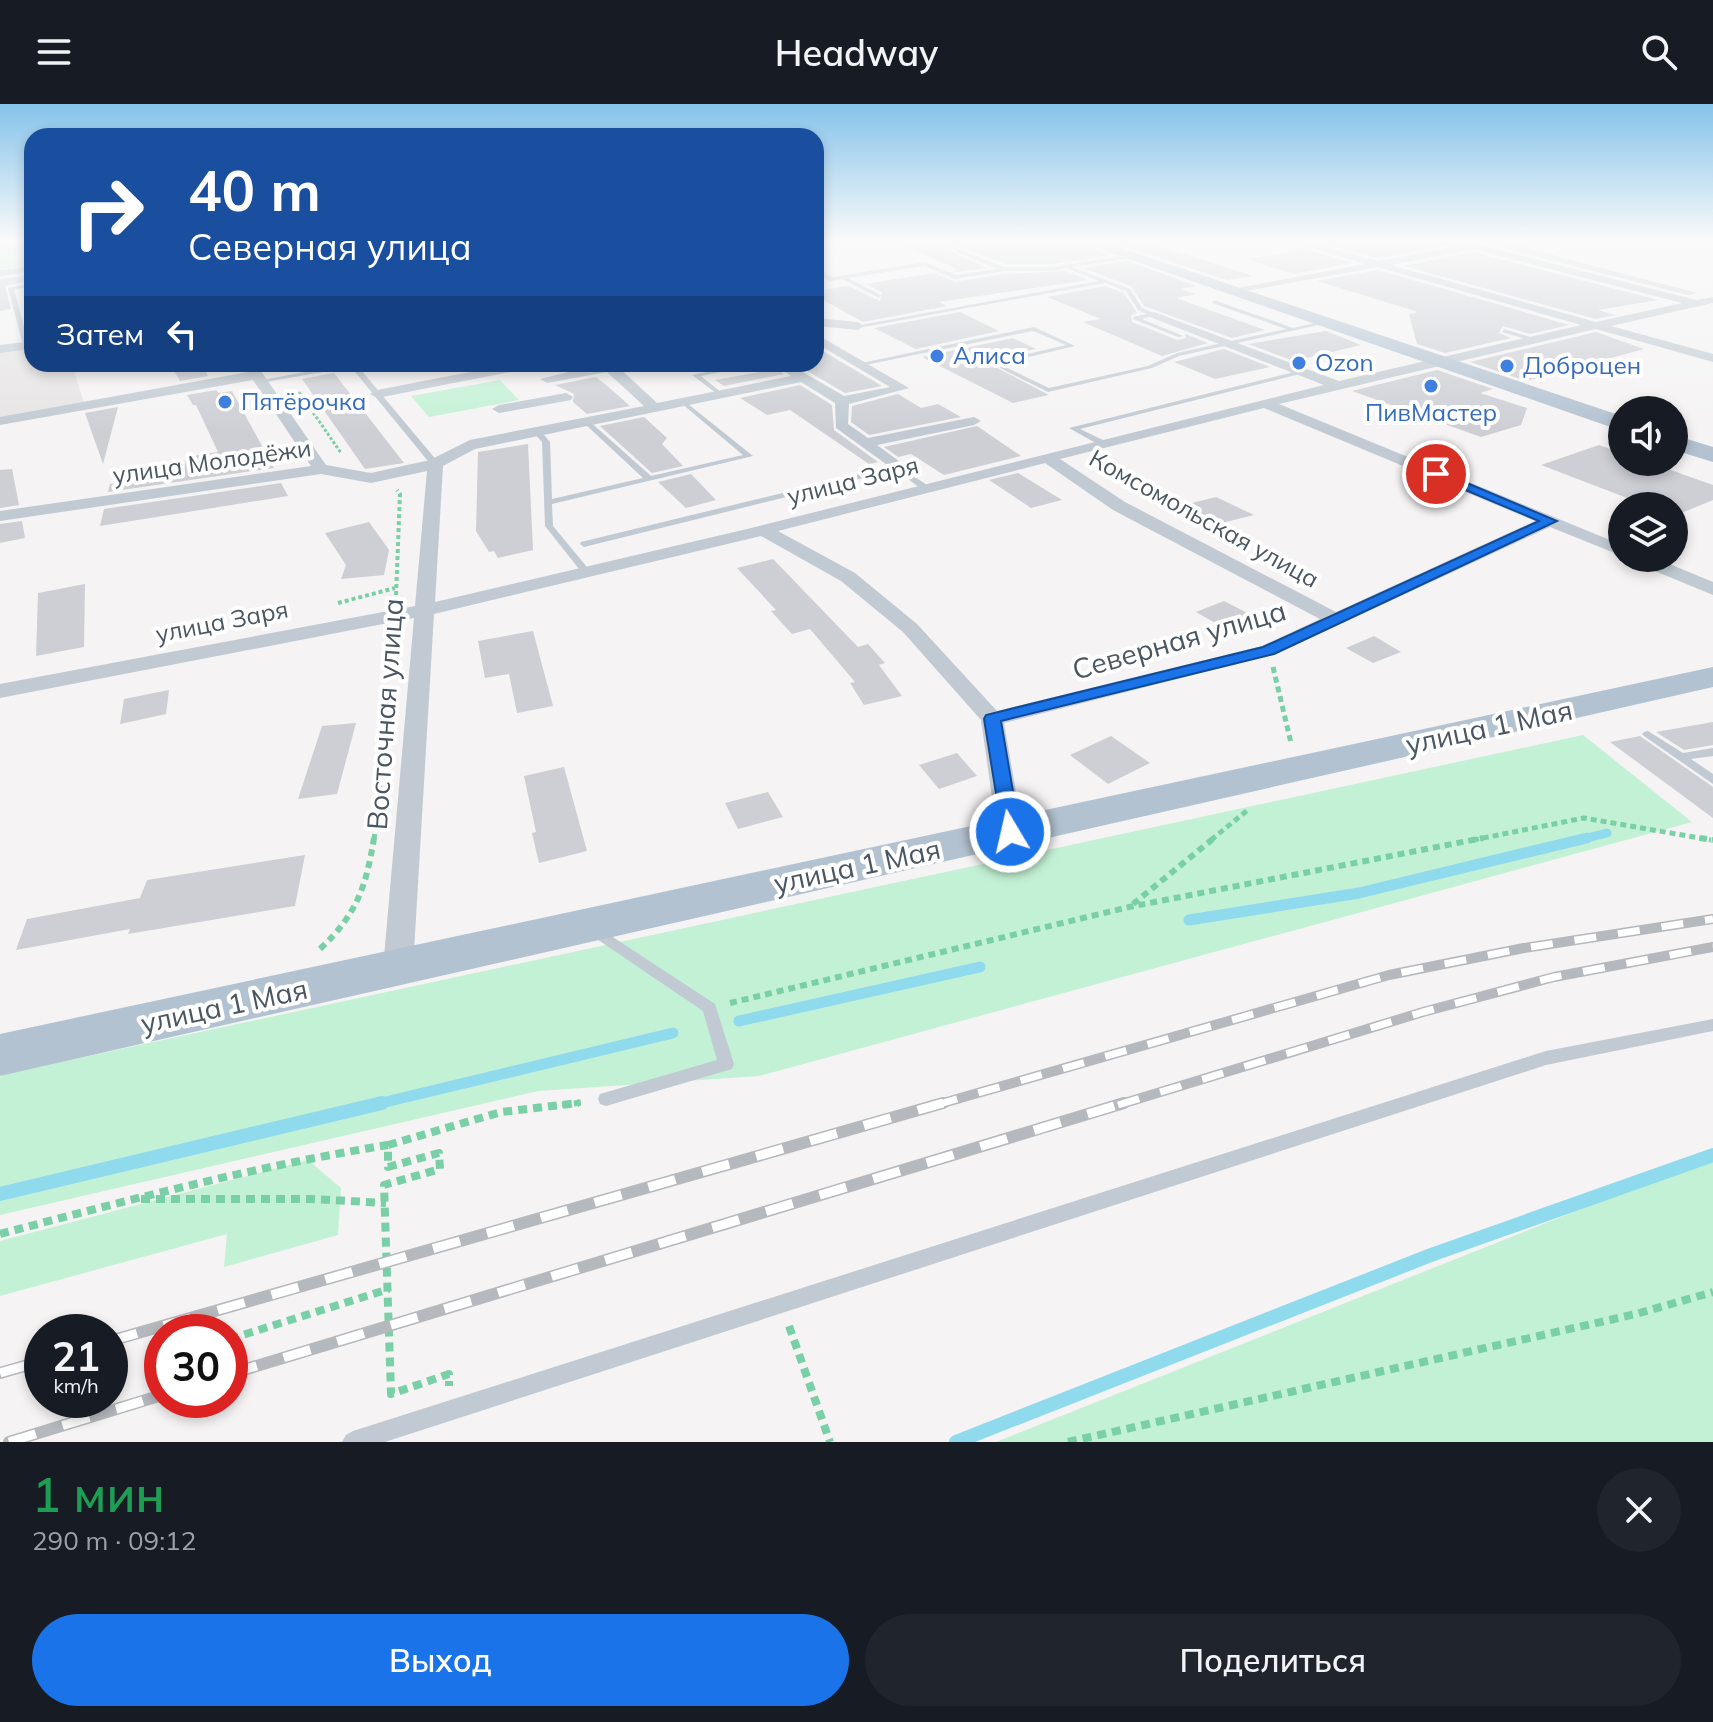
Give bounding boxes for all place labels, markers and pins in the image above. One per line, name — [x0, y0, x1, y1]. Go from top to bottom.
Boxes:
place label: Алиса — [953, 340, 1026, 370]
marker: Алиса — [928, 347, 946, 365]
place label: Ozon — [1315, 347, 1374, 377]
place label: Доброцен — [1523, 350, 1641, 380]
marker: Ozon — [1290, 354, 1308, 372]
marker: Доброцен — [1498, 357, 1516, 375]
marker: ПивМастер — [1422, 377, 1440, 395]
place label: Пятёрочка — [241, 386, 366, 416]
marker: Пятёрочка — [216, 393, 234, 411]
place label: ПивМастер — [1365, 397, 1497, 427]
pin — [1402, 440, 1470, 508]

